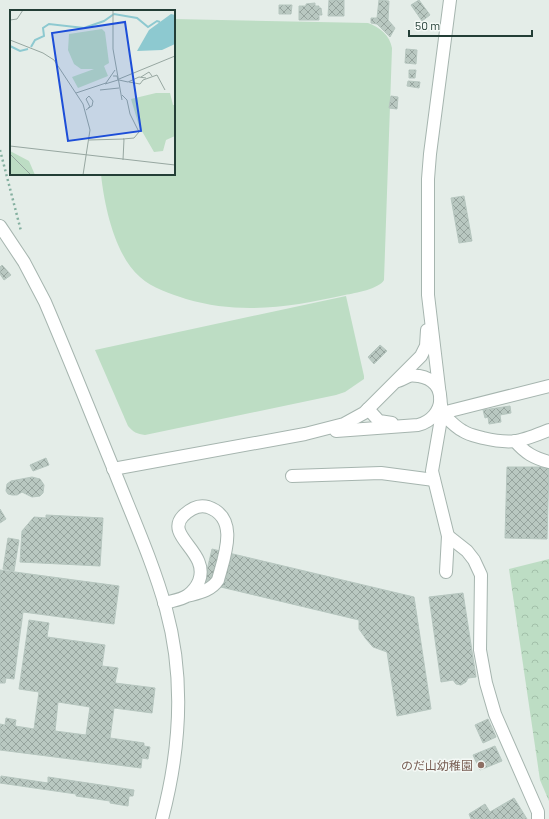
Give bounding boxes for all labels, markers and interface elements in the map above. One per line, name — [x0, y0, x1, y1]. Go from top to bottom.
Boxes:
inset map — [10, 10, 175, 175]
scale bar — [409, 12, 532, 38]
text: 50 m — [415, 18, 440, 32]
place label: のだ山幼稚園 — [401, 758, 473, 772]
marker: のだ山幼稚園 — [476, 760, 486, 770]

